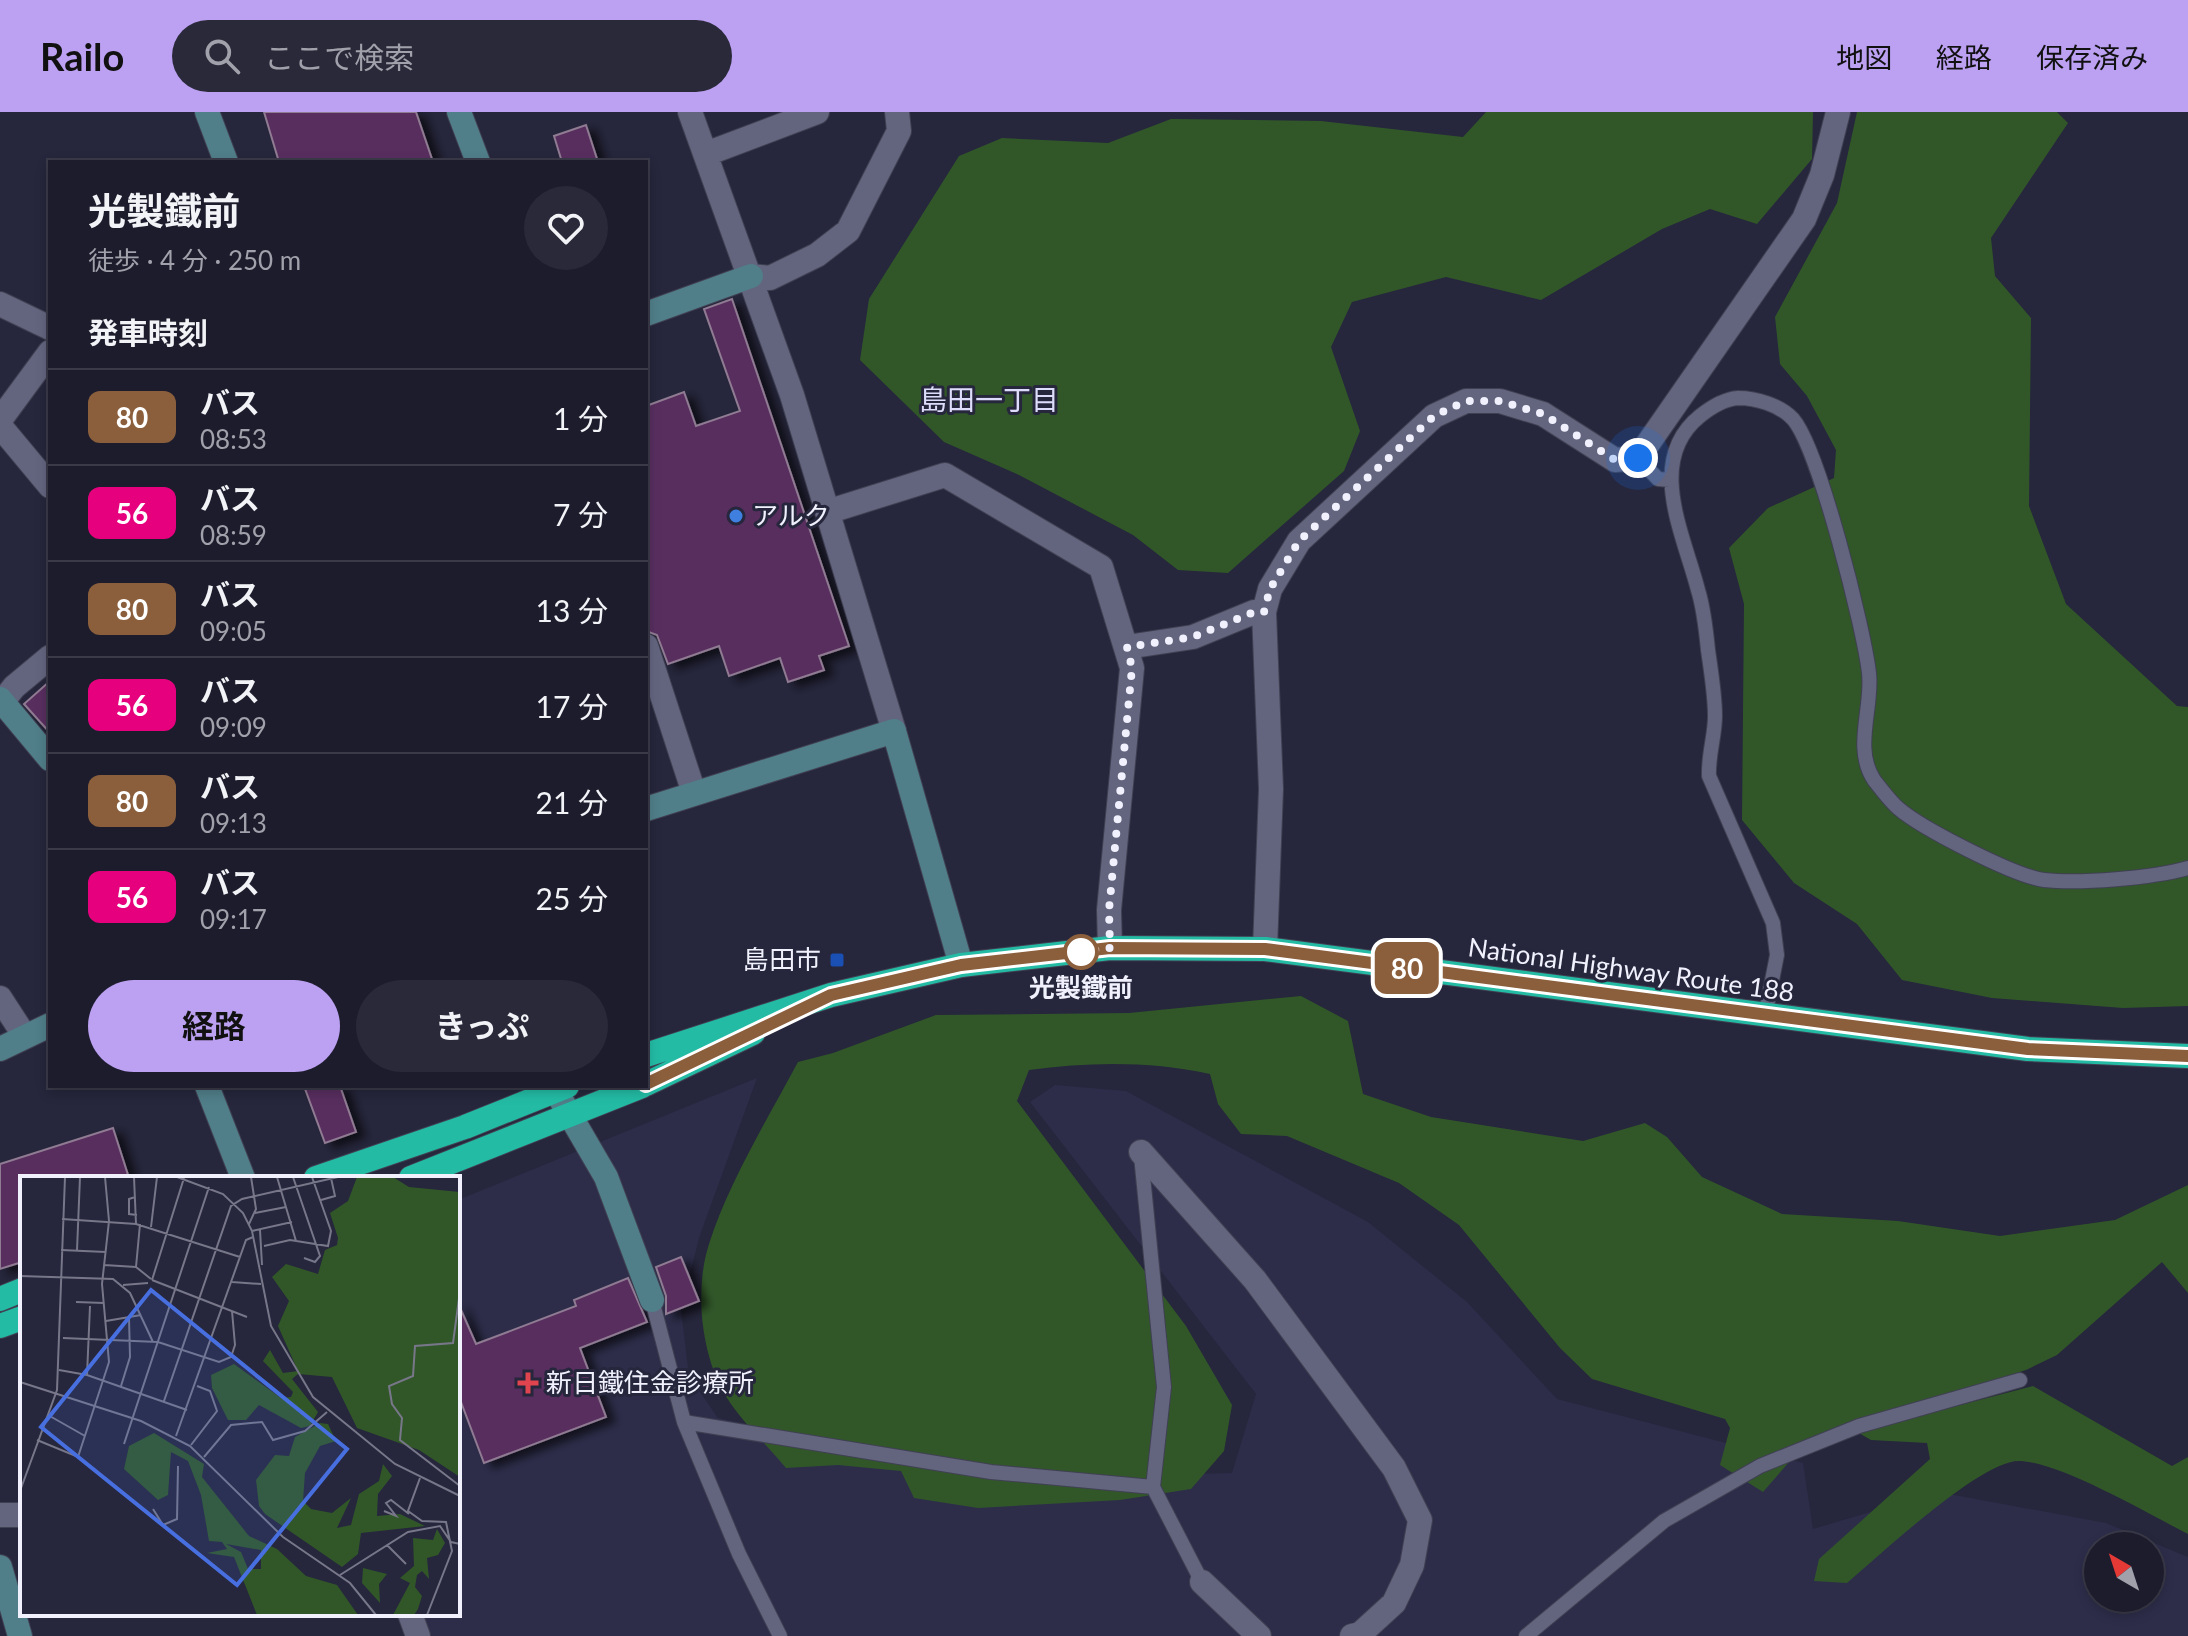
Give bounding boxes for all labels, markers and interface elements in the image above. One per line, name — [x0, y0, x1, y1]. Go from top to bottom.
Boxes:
search box — [172, 20, 732, 92]
text: Railo — [40, 33, 124, 79]
icon: search — [200, 34, 244, 78]
text: ここで検索 — [264, 39, 414, 75]
text: 地図 — [1836, 40, 1892, 74]
text: 経路 — [1936, 40, 1992, 74]
text: 保存済み — [2036, 40, 2148, 74]
button: heart — [524, 186, 608, 270]
text: 光製鐵前 — [88, 187, 240, 233]
text: 徒歩 · 4 分 · 250 m — [88, 244, 301, 276]
text: 発車時刻 — [88, 314, 208, 350]
district label: 島田一丁目 — [919, 382, 1059, 416]
text: バス — [200, 384, 260, 420]
text: 80 — [116, 400, 148, 434]
text: 1 分 — [553, 400, 608, 436]
text: 08:53 — [200, 423, 267, 455]
your location — [1618, 438, 1658, 478]
text: バス — [200, 480, 260, 516]
text: 56 — [116, 496, 148, 530]
text: 7 分 — [553, 496, 608, 532]
place label: アルク — [752, 499, 830, 531]
marker: アルク — [727, 507, 745, 525]
text: 08:59 — [200, 519, 267, 551]
text: バス — [200, 576, 260, 612]
text: 80 — [116, 592, 148, 626]
text: 13 分 — [536, 592, 608, 628]
text: 09:05 — [200, 615, 267, 647]
text: バス — [200, 672, 260, 708]
text: 56 — [116, 688, 148, 722]
text: 17 分 — [536, 688, 608, 724]
text: 09:09 — [200, 711, 267, 743]
text: バス — [200, 768, 260, 804]
text: 80 — [116, 784, 148, 818]
text: 21 分 — [536, 784, 608, 820]
text: 09:13 — [200, 807, 267, 839]
text: バス — [200, 864, 260, 900]
text: 56 — [116, 880, 148, 914]
text: 25 分 — [536, 880, 608, 916]
text: 09:17 — [200, 903, 267, 935]
street label: National Highway Route 188 — [1466, 930, 1796, 1008]
marker: 光製鐵前 — [1064, 935, 1098, 969]
line badge: 80 — [1371, 942, 1443, 994]
place label: 島田市 — [743, 943, 821, 975]
marker: 島田市 — [828, 951, 846, 969]
text: 80 — [1391, 951, 1423, 985]
place label: 光製鐵前 — [1029, 971, 1133, 1003]
button: 経路 — [88, 980, 340, 1072]
button: きっぷ — [356, 980, 608, 1072]
inset map — [20, 1176, 460, 1616]
place label: 新日鐵住金診療所 — [546, 1366, 754, 1398]
marker: 新日鐵住金診療所 — [517, 1372, 539, 1394]
north arrow — [2084, 1532, 2164, 1612]
map controls — [2084, 1532, 2164, 1612]

